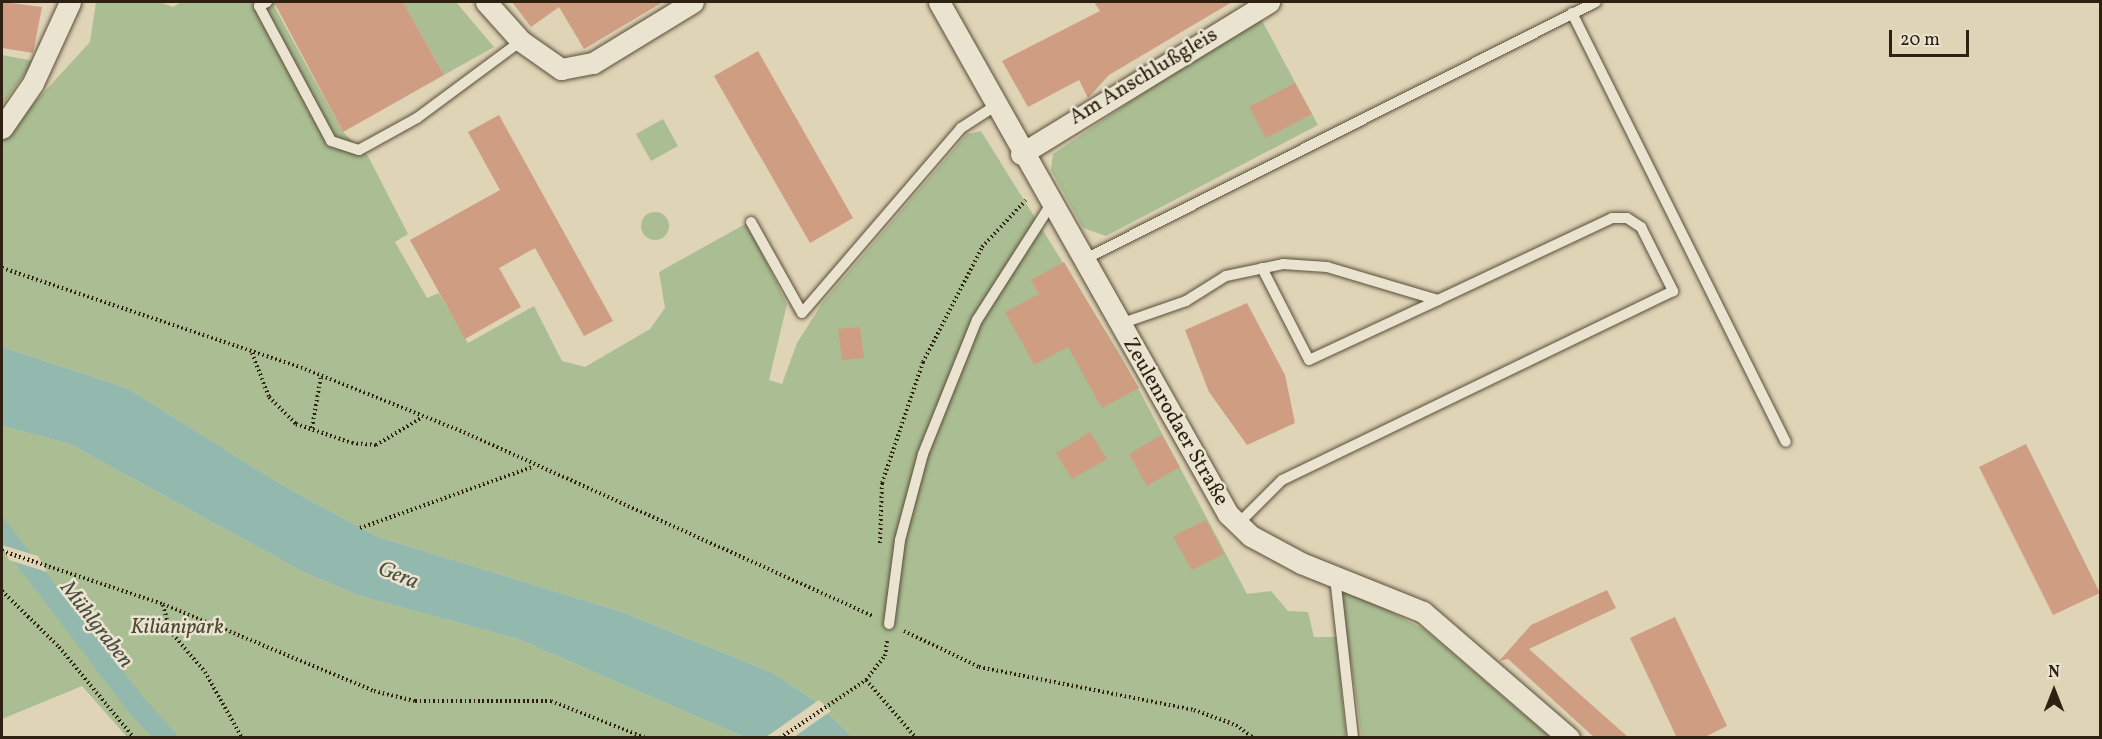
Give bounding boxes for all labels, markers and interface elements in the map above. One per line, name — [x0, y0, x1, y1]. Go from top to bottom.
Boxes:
scale bar — [1892, 18, 1972, 56]
street label: Am Anschlußgleis — [1065, 23, 1223, 131]
text: 20 m — [1900, 28, 1940, 53]
street label: Zeulenrodaer Straße — [1117, 334, 1233, 510]
water label: Gera — [374, 556, 422, 596]
water label: Mühlgraben — [54, 576, 138, 674]
park label: Kilianipark — [130, 615, 224, 641]
north arrow — [2024, 661, 2084, 721]
text: N — [2048, 662, 2060, 684]

